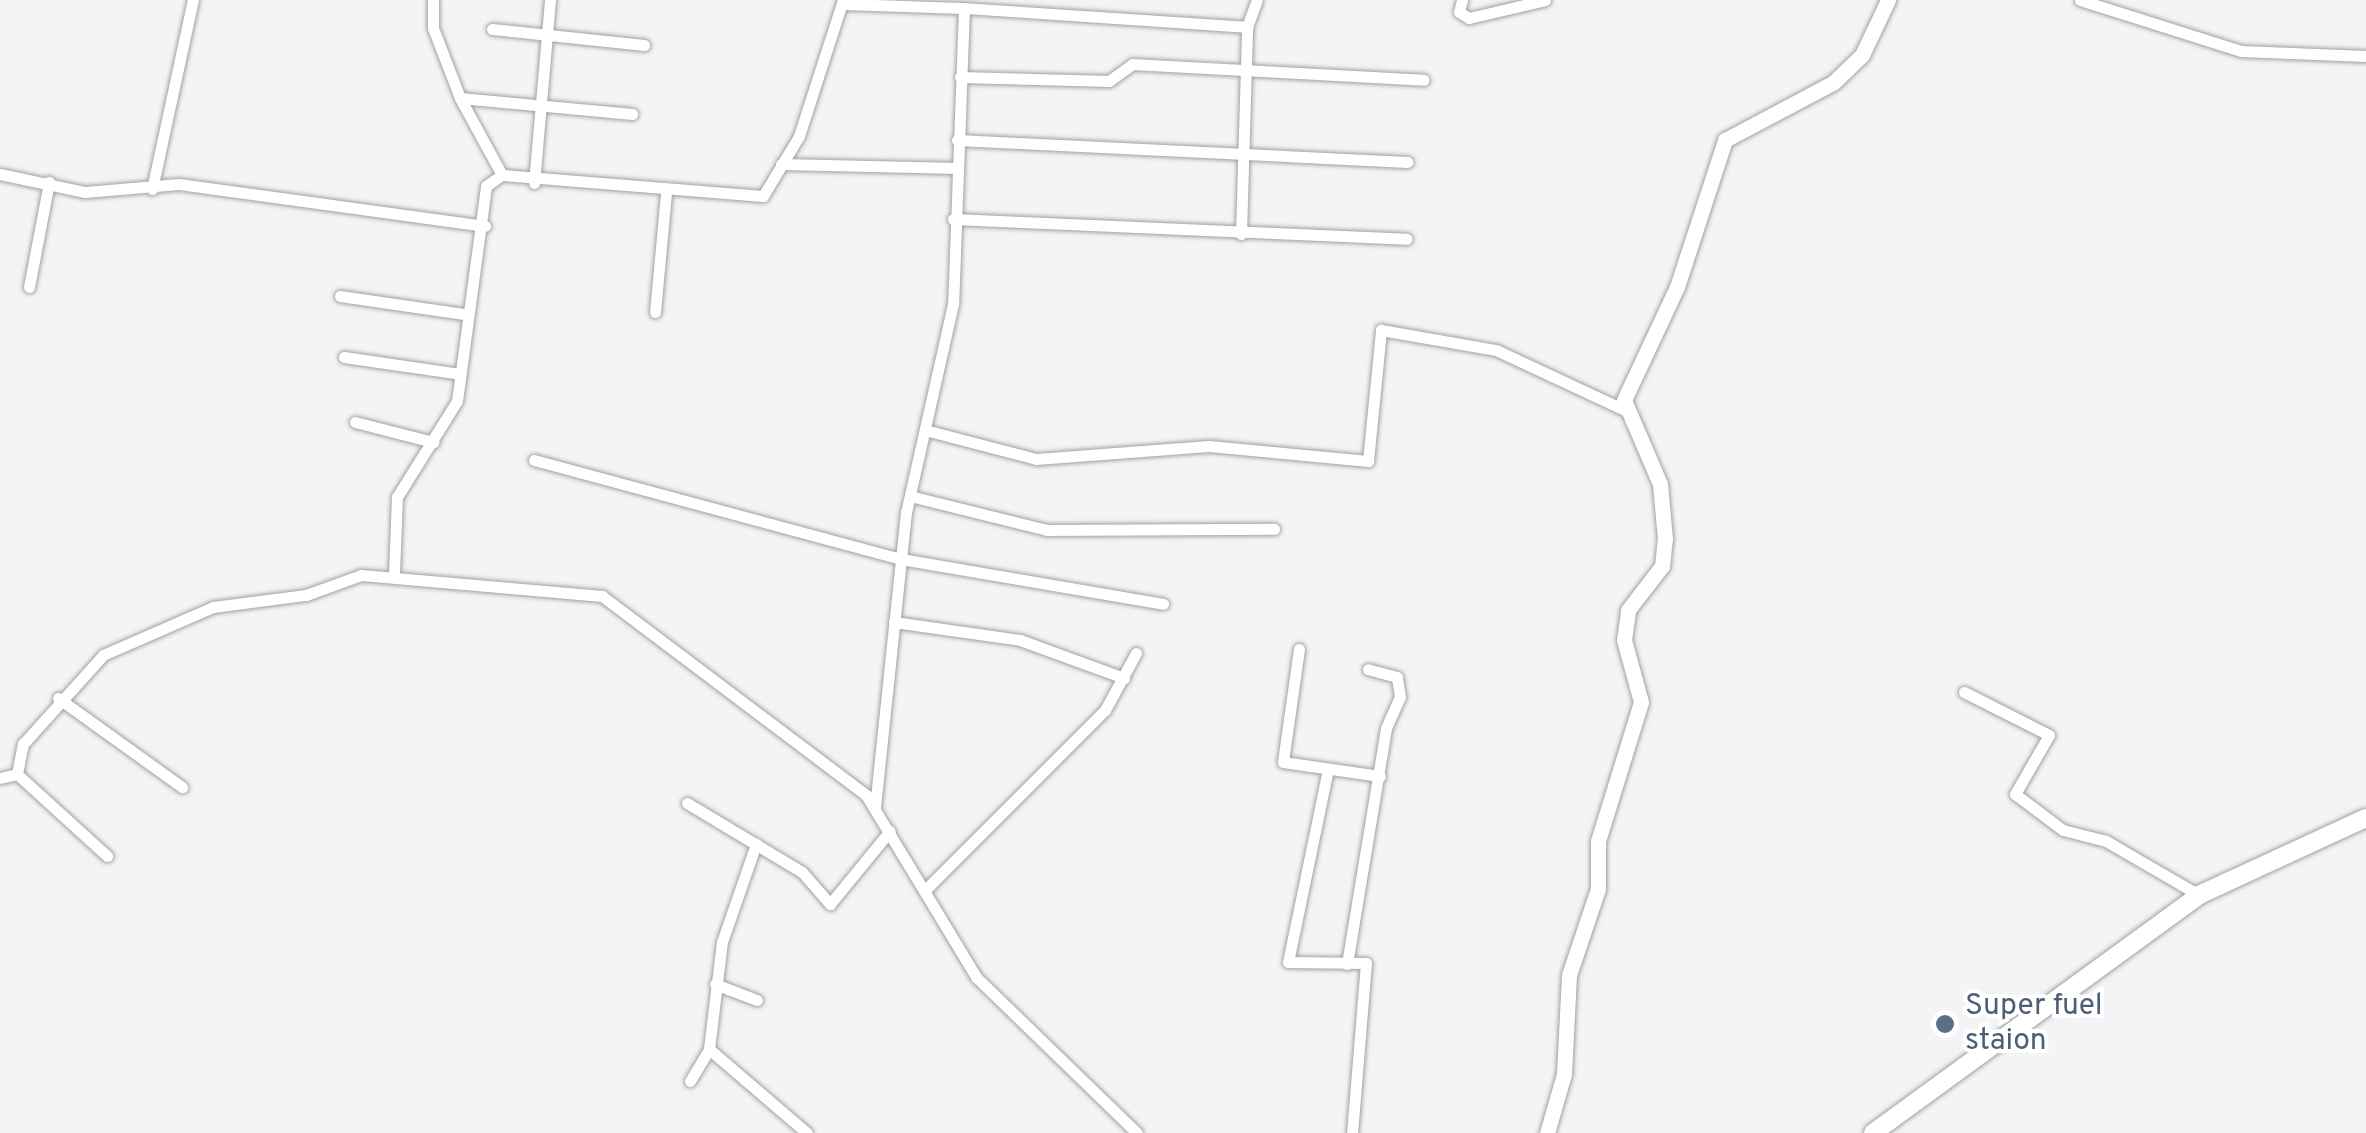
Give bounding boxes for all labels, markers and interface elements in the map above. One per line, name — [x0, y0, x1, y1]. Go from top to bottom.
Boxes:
place label: Super fuel staion — [1965, 989, 2103, 1060]
marker: Super fuel staion — [1934, 1013, 1956, 1035]

